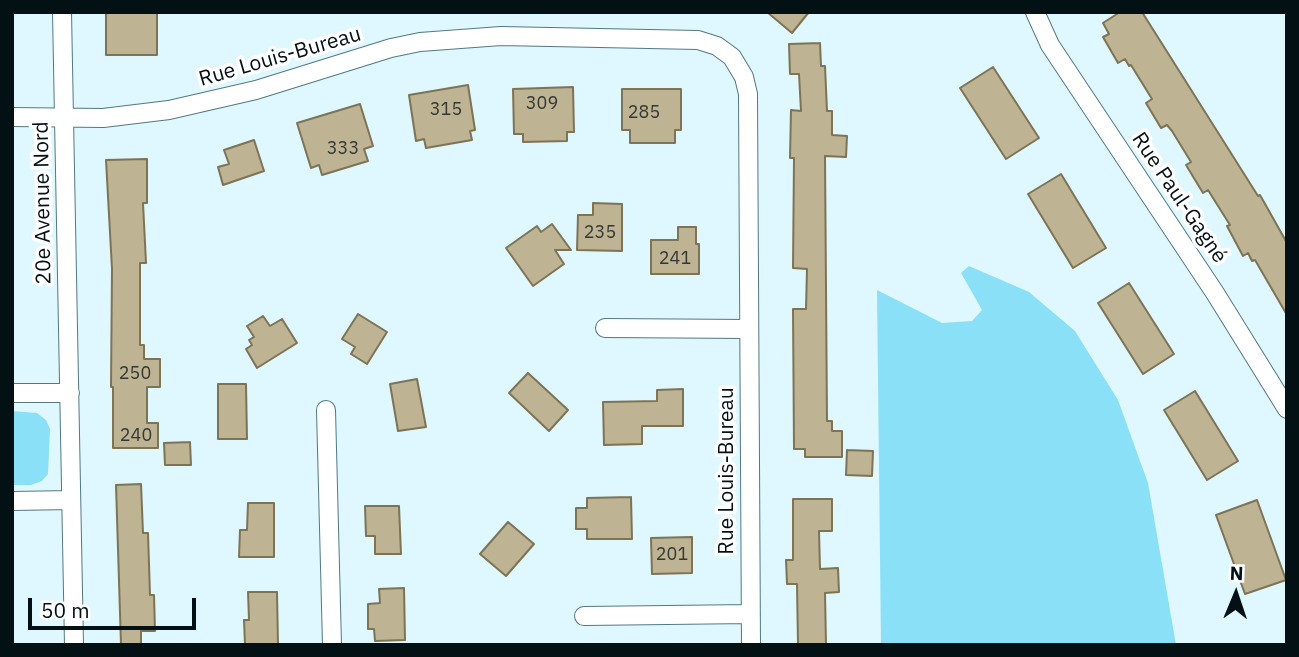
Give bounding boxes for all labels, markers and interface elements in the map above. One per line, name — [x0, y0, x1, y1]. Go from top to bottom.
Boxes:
street label: Rue Louis-Bureau — [196, 22, 364, 92]
house number: 309 — [526, 93, 558, 115]
house number: 315 — [430, 99, 462, 121]
house number: 285 — [628, 102, 660, 124]
street label: 20e Avenue Nord — [29, 121, 57, 285]
street label: Rue Paul-Gagné — [1126, 128, 1232, 268]
house number: 333 — [327, 138, 359, 160]
house number: 235 — [584, 222, 616, 244]
house number: 241 — [659, 248, 691, 270]
house number: 250 — [119, 363, 151, 385]
street label: Rue Louis-Bureau — [714, 387, 740, 555]
house number: 240 — [120, 425, 152, 447]
house number: 201 — [656, 544, 688, 566]
north arrow — [1201, 559, 1271, 629]
text: N — [1229, 561, 1244, 585]
scale bar — [32, 584, 200, 628]
text: 50 m — [41, 596, 90, 624]

